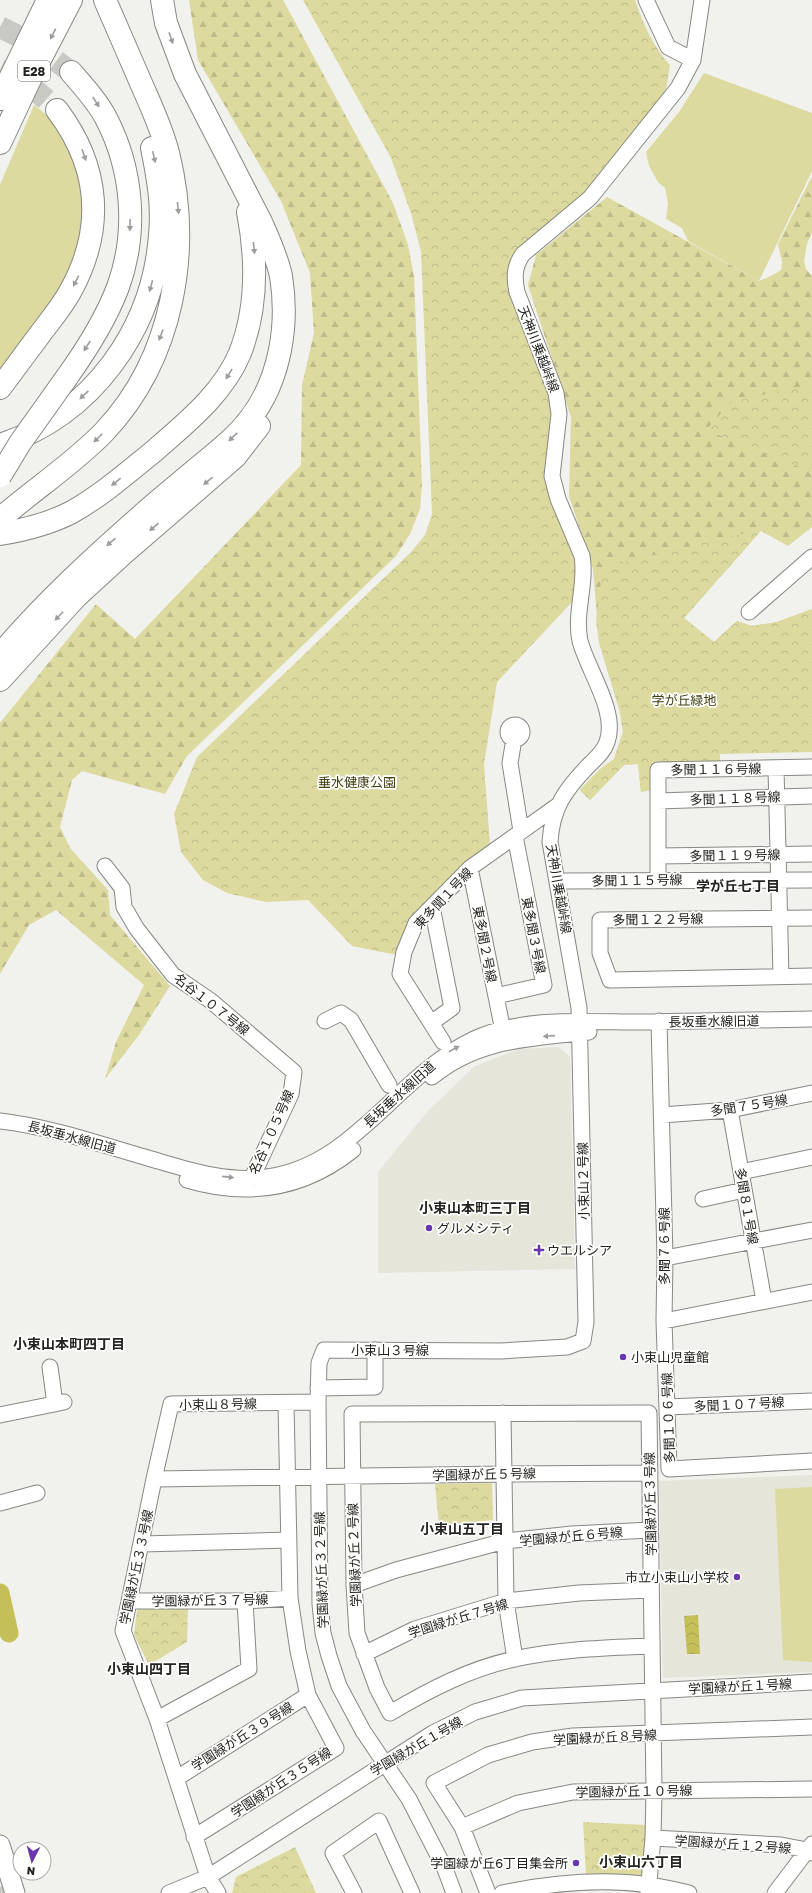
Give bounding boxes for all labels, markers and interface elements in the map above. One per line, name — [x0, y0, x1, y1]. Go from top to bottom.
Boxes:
one-way arrow — [49, 29, 56, 40]
one-way arrow — [168, 32, 174, 44]
road number: E28 — [18, 61, 50, 81]
one-way arrow — [92, 96, 99, 108]
one-way arrow — [81, 150, 87, 162]
one-way arrow — [151, 151, 157, 164]
one-way arrow — [174, 202, 181, 214]
one-way arrow — [127, 219, 133, 232]
one-way arrow — [251, 242, 257, 255]
one-way arrow — [72, 276, 79, 287]
one-way arrow — [148, 280, 154, 292]
street label: 天神川乗越峠線 — [515, 304, 563, 394]
one-way arrow — [158, 330, 164, 342]
one-way arrow — [83, 341, 91, 351]
one-way arrow — [225, 369, 233, 379]
one-way arrow — [79, 391, 90, 400]
one-way arrow — [228, 432, 237, 441]
one-way arrow — [93, 433, 103, 443]
one-way arrow — [202, 477, 213, 486]
one-way arrow — [110, 478, 121, 487]
one-way arrow — [148, 523, 159, 532]
one-way arrow — [107, 537, 116, 546]
one-way arrow — [54, 610, 63, 621]
park label: 学が丘緑地 — [651, 692, 717, 708]
street label: 多聞１１６号線 — [670, 760, 762, 778]
park label: 垂水健康公園 — [318, 774, 396, 790]
street label: 多聞１１８号線 — [689, 788, 781, 808]
street label: 天神川乗越峠線 — [543, 843, 575, 935]
street label: 多聞１１９号線 — [689, 846, 781, 864]
street label: 東多聞１号線 — [411, 864, 475, 932]
street label: 多聞１１５号線 — [591, 871, 683, 889]
district label: 学が丘七丁目 — [696, 877, 780, 894]
street label: 東多聞３号線 — [519, 895, 549, 975]
street label: 東多聞２号線 — [470, 904, 500, 984]
street label: 多聞１２２号線 — [612, 910, 704, 928]
street label: 名谷１０７号線 — [171, 970, 253, 1038]
street label: 長坂垂水線旧道 — [668, 1012, 760, 1030]
one-way arrow — [543, 1032, 555, 1039]
one-way arrow — [448, 1046, 460, 1053]
street label: 長坂垂水線旧道 — [360, 1058, 438, 1130]
street label: 名谷１０５号線 — [245, 1087, 297, 1177]
street label: 多聞７５号線 — [709, 1091, 789, 1119]
street label: 長坂垂水線旧道 — [26, 1117, 118, 1157]
street label: 小束山２号線 — [574, 1142, 592, 1220]
street label: 多聞８１号線 — [732, 1166, 762, 1246]
one-way arrow — [222, 1174, 234, 1181]
district label: 小束山本町三丁目 — [419, 1199, 531, 1216]
street label: 多聞７６号線 — [656, 1207, 672, 1285]
place label: グルメシティ — [437, 1220, 514, 1236]
marker: グルメシティ — [424, 1223, 434, 1233]
place label: ウエルシア — [547, 1242, 612, 1258]
marker: ウエルシア — [534, 1245, 544, 1255]
district label: 小束山本町四丁目 — [13, 1335, 125, 1352]
street label: 小束山３号線 — [351, 1342, 429, 1358]
place label: 小束山児童館 — [631, 1349, 709, 1365]
marker: 小束山児童館 — [618, 1352, 628, 1362]
street label: 多聞１０６号線 — [658, 1372, 678, 1464]
street label: 多聞１０７号線 — [693, 1394, 785, 1414]
street label: 小束山８号線 — [179, 1395, 257, 1413]
street label: 学園緑が丘３号線 — [641, 1452, 659, 1556]
street label: 学園緑が丘５号線 — [432, 1465, 536, 1483]
street label: 学園緑が丘２号線 — [344, 1503, 364, 1607]
street label: 学園緑が丘３３号線 — [116, 1508, 156, 1626]
street label: 学園緑が丘３２号線 — [311, 1511, 331, 1629]
district label: 小束山五丁目 — [420, 1520, 504, 1537]
street label: 学園緑が丘６号線 — [518, 1523, 624, 1549]
place label: 市立小束山小学校 — [625, 1569, 729, 1585]
marker: 市立小束山小学校 — [732, 1572, 742, 1582]
street label: 学園緑が丘３７号線 — [151, 1591, 269, 1609]
street label: 学園緑が丘７号線 — [406, 1595, 510, 1641]
district label: 小束山四丁目 — [107, 1660, 191, 1677]
street label: 学園緑が丘１号線 — [688, 1675, 792, 1697]
street label: 学園緑が丘３９号線 — [188, 1698, 296, 1774]
street label: 学園緑が丘１号線 — [367, 1713, 465, 1779]
street label: 学園緑が丘８号線 — [553, 1726, 657, 1748]
street label: 学園緑が丘３５号線 — [228, 1743, 334, 1821]
street label: 学園緑が丘１０号線 — [575, 1782, 693, 1800]
street label: 学園緑が丘１２号線 — [674, 1832, 792, 1856]
north arrow — [12, 1841, 52, 1881]
district label: 小束山六丁目 — [599, 1853, 683, 1870]
place label: 学園緑が丘6丁目集会所 — [430, 1855, 568, 1871]
marker: 学園緑が丘6丁目集会所 — [571, 1858, 581, 1868]
text: N — [26, 1865, 36, 1878]

